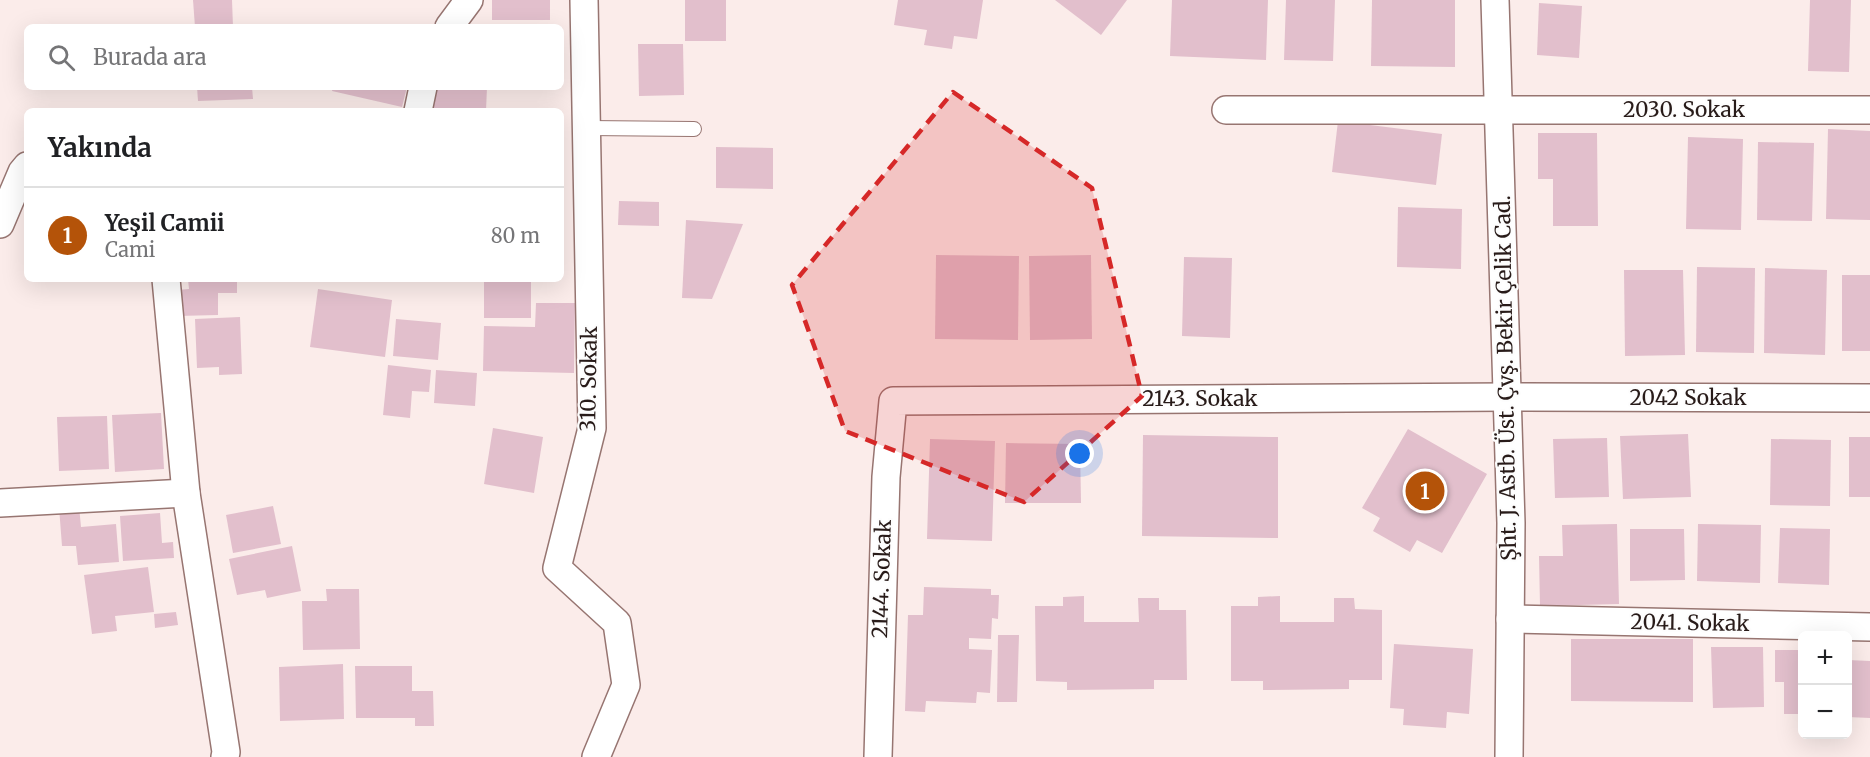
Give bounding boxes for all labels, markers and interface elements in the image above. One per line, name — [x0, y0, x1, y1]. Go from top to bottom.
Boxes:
search box — [24, 24, 564, 90]
icon: search — [45, 41, 78, 74]
text: Burada ara — [93, 43, 207, 71]
street label: 2030. Sokak — [1623, 96, 1746, 123]
text: Yakında — [48, 131, 152, 164]
street label: Şht. J. Astb. Üst. Çvş. Bekir Çelik Cad. — [1489, 195, 1522, 561]
text: Yeşil Camii — [105, 209, 225, 237]
text: 1 — [63, 223, 72, 248]
text: 80 m — [491, 223, 540, 248]
text: Cami — [105, 237, 155, 262]
street label: 310. Sokak — [574, 325, 603, 432]
street label: 2042 Sokak — [1629, 384, 1747, 411]
street label: 2143. Sokak — [1142, 385, 1258, 412]
your location — [1065, 439, 1094, 468]
pin: 1 — [1406, 468, 1444, 514]
street label: 2144. Sokak — [866, 519, 897, 639]
street label: 2041. Sokak — [1630, 608, 1750, 637]
map controls — [1798, 631, 1852, 739]
button: + — [1798, 631, 1852, 685]
button: − — [1798, 685, 1852, 739]

